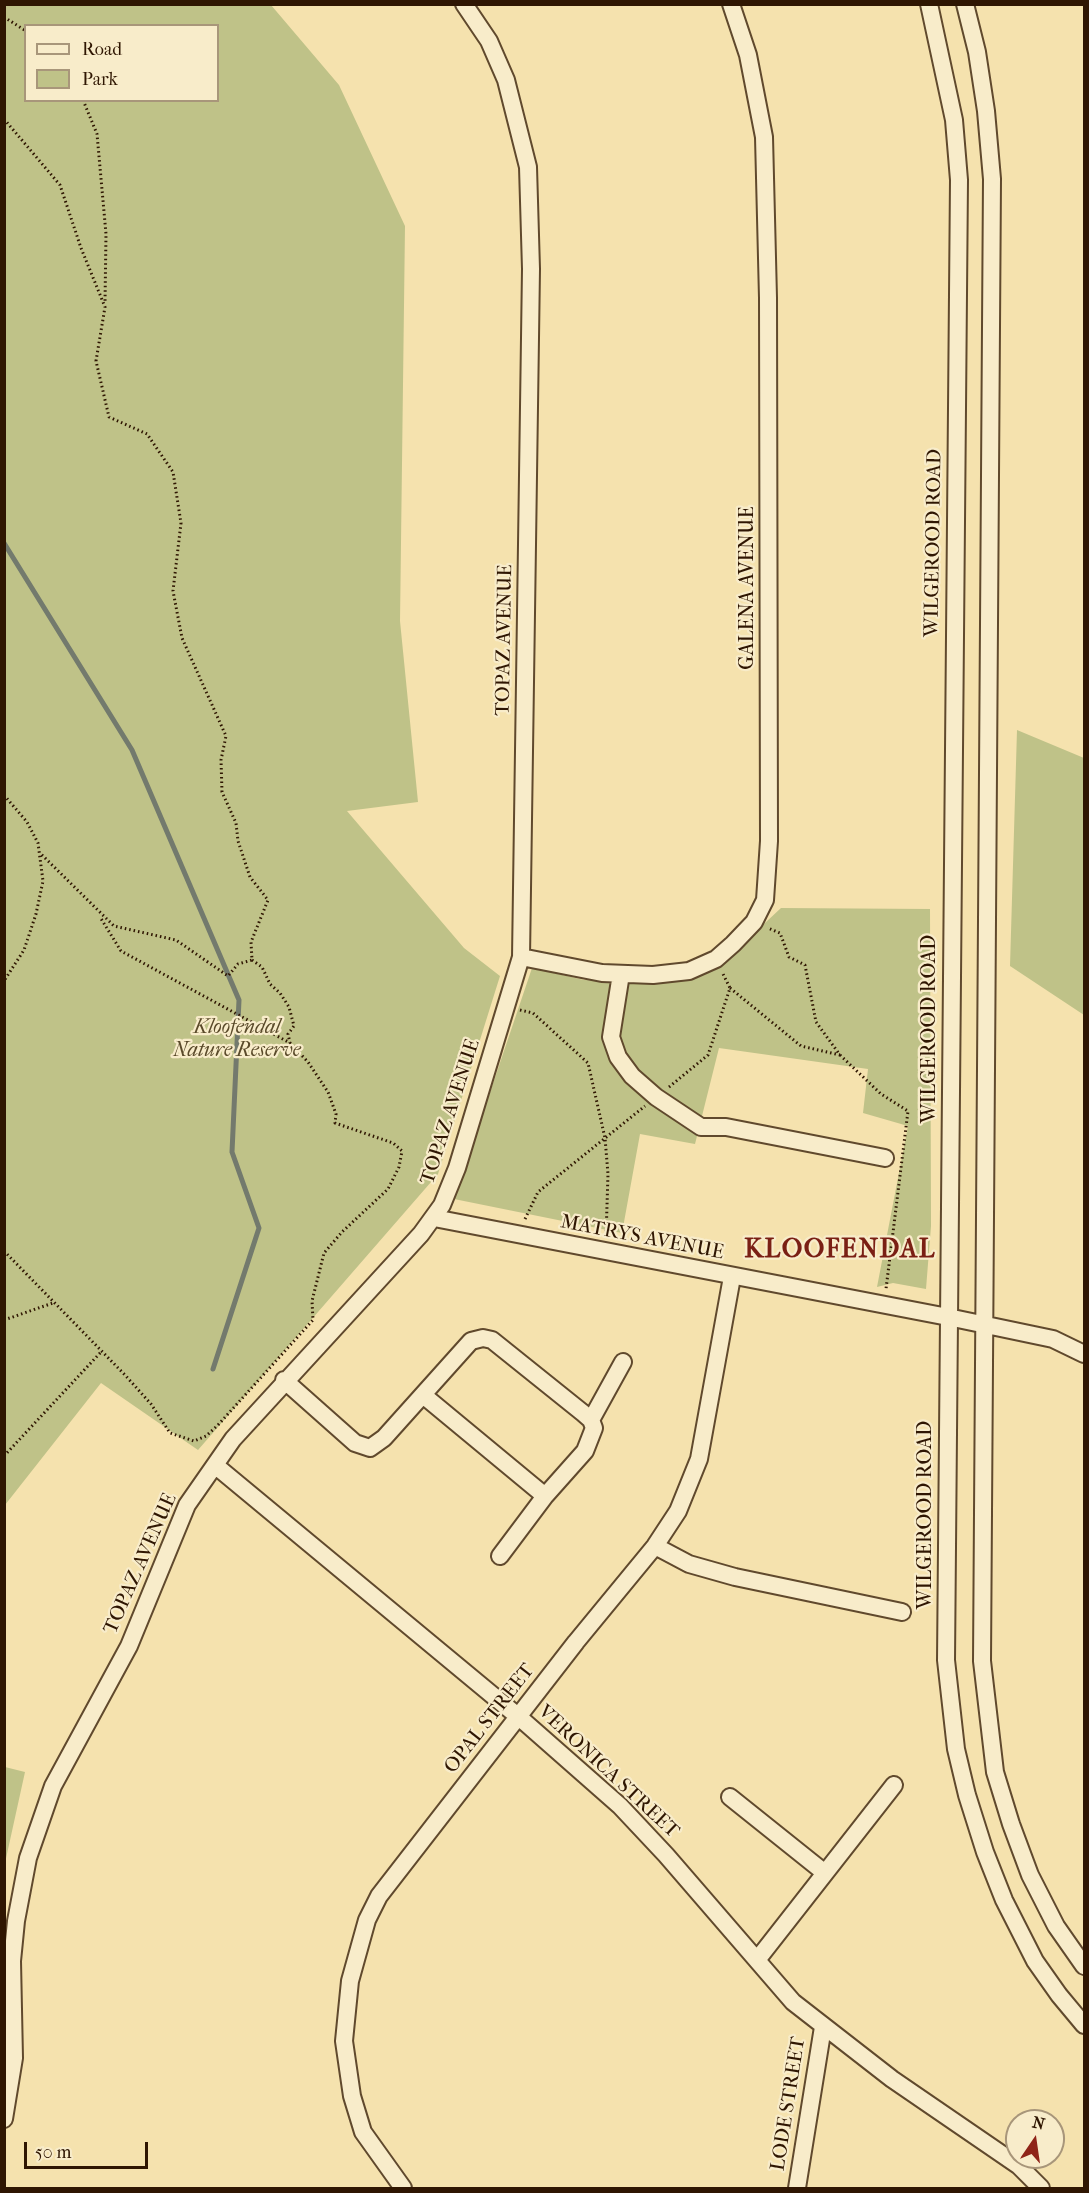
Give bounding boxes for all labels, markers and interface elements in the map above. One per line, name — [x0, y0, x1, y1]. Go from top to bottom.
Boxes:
legend — [24, 24, 219, 102]
text: Road — [82, 39, 122, 60]
text: Park — [82, 69, 118, 90]
street label: WILGEROOD ROAD — [920, 449, 948, 637]
street label: GALENA AVENUE — [736, 506, 760, 670]
street label: TOPAZ AVENUE — [492, 564, 518, 716]
street label: WILGEROOD ROAD — [918, 935, 942, 1123]
park label: Kloofendal Nature Reserve — [173, 1016, 301, 1063]
street label: TOPAZ AVENUE — [416, 1036, 486, 1188]
street label: MATRYS AVENUE — [558, 1210, 726, 1266]
district label: KLOOFENDAL — [744, 1235, 936, 1267]
street label: WILGEROOD ROAD — [914, 1421, 938, 1609]
street label: TOPAZ AVENUE — [99, 1490, 183, 1638]
street label: OPAL STREET — [440, 1659, 540, 1779]
street label: VERONICA STREET — [532, 1700, 684, 1844]
street label: LODE STREET — [767, 2035, 811, 2173]
north arrow — [1005, 2109, 1065, 2169]
text: N — [1031, 2112, 1047, 2134]
scale bar — [27, 2130, 152, 2168]
text: 50 m — [35, 2142, 71, 2163]

